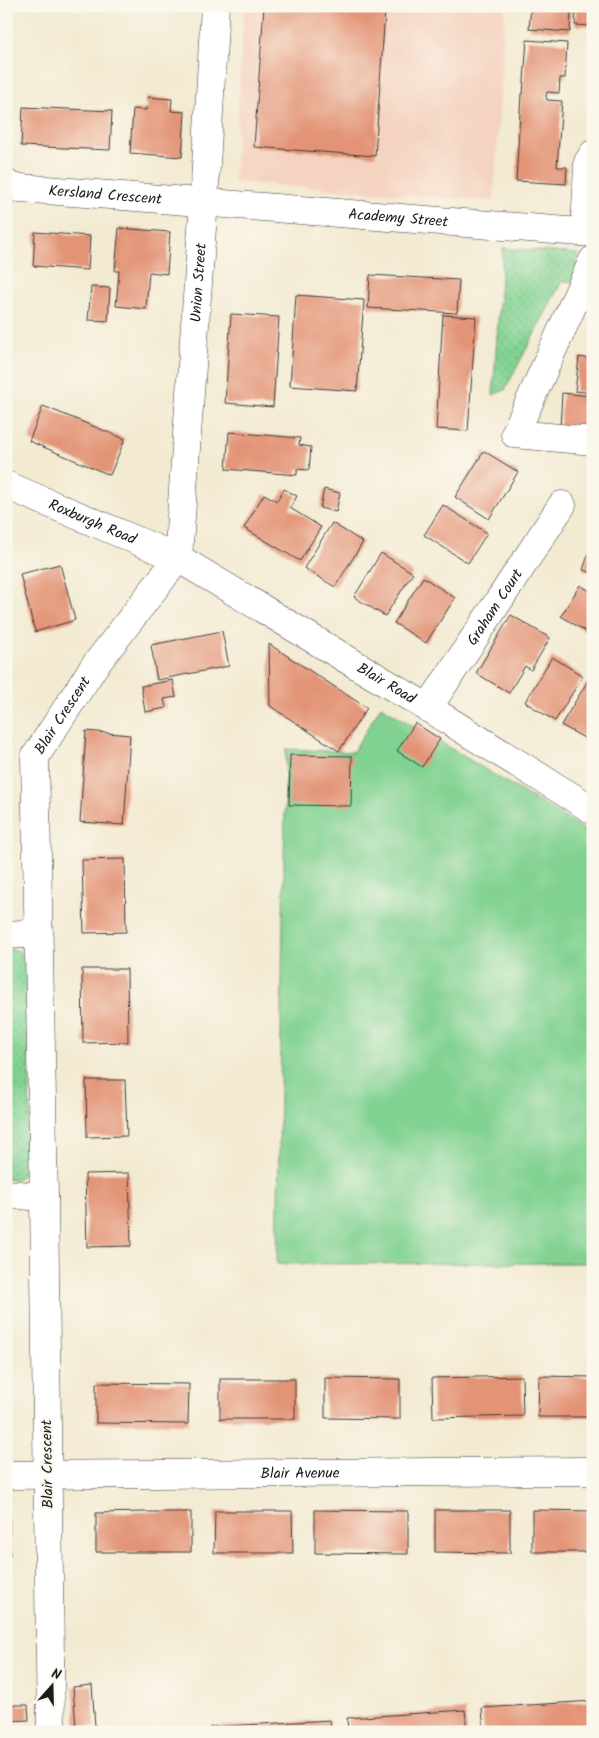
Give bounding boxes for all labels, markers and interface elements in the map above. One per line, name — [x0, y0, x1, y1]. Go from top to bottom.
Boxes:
street label: Kersland Crescent — [48, 179, 163, 212]
street label: Academy Street — [347, 203, 449, 235]
street label: Union Street — [184, 242, 214, 323]
street label: Roxburgh Road — [44, 493, 140, 552]
street label: Graham Court — [461, 564, 530, 651]
street label: Blair Road — [352, 657, 420, 711]
street label: Blair Crescent — [29, 672, 98, 760]
street label: Blair Crescent — [35, 1419, 61, 1509]
street label: Blair Avenue — [260, 1462, 340, 1486]
north arrow — [28, 1660, 78, 1710]
text: N — [48, 1663, 64, 1687]

